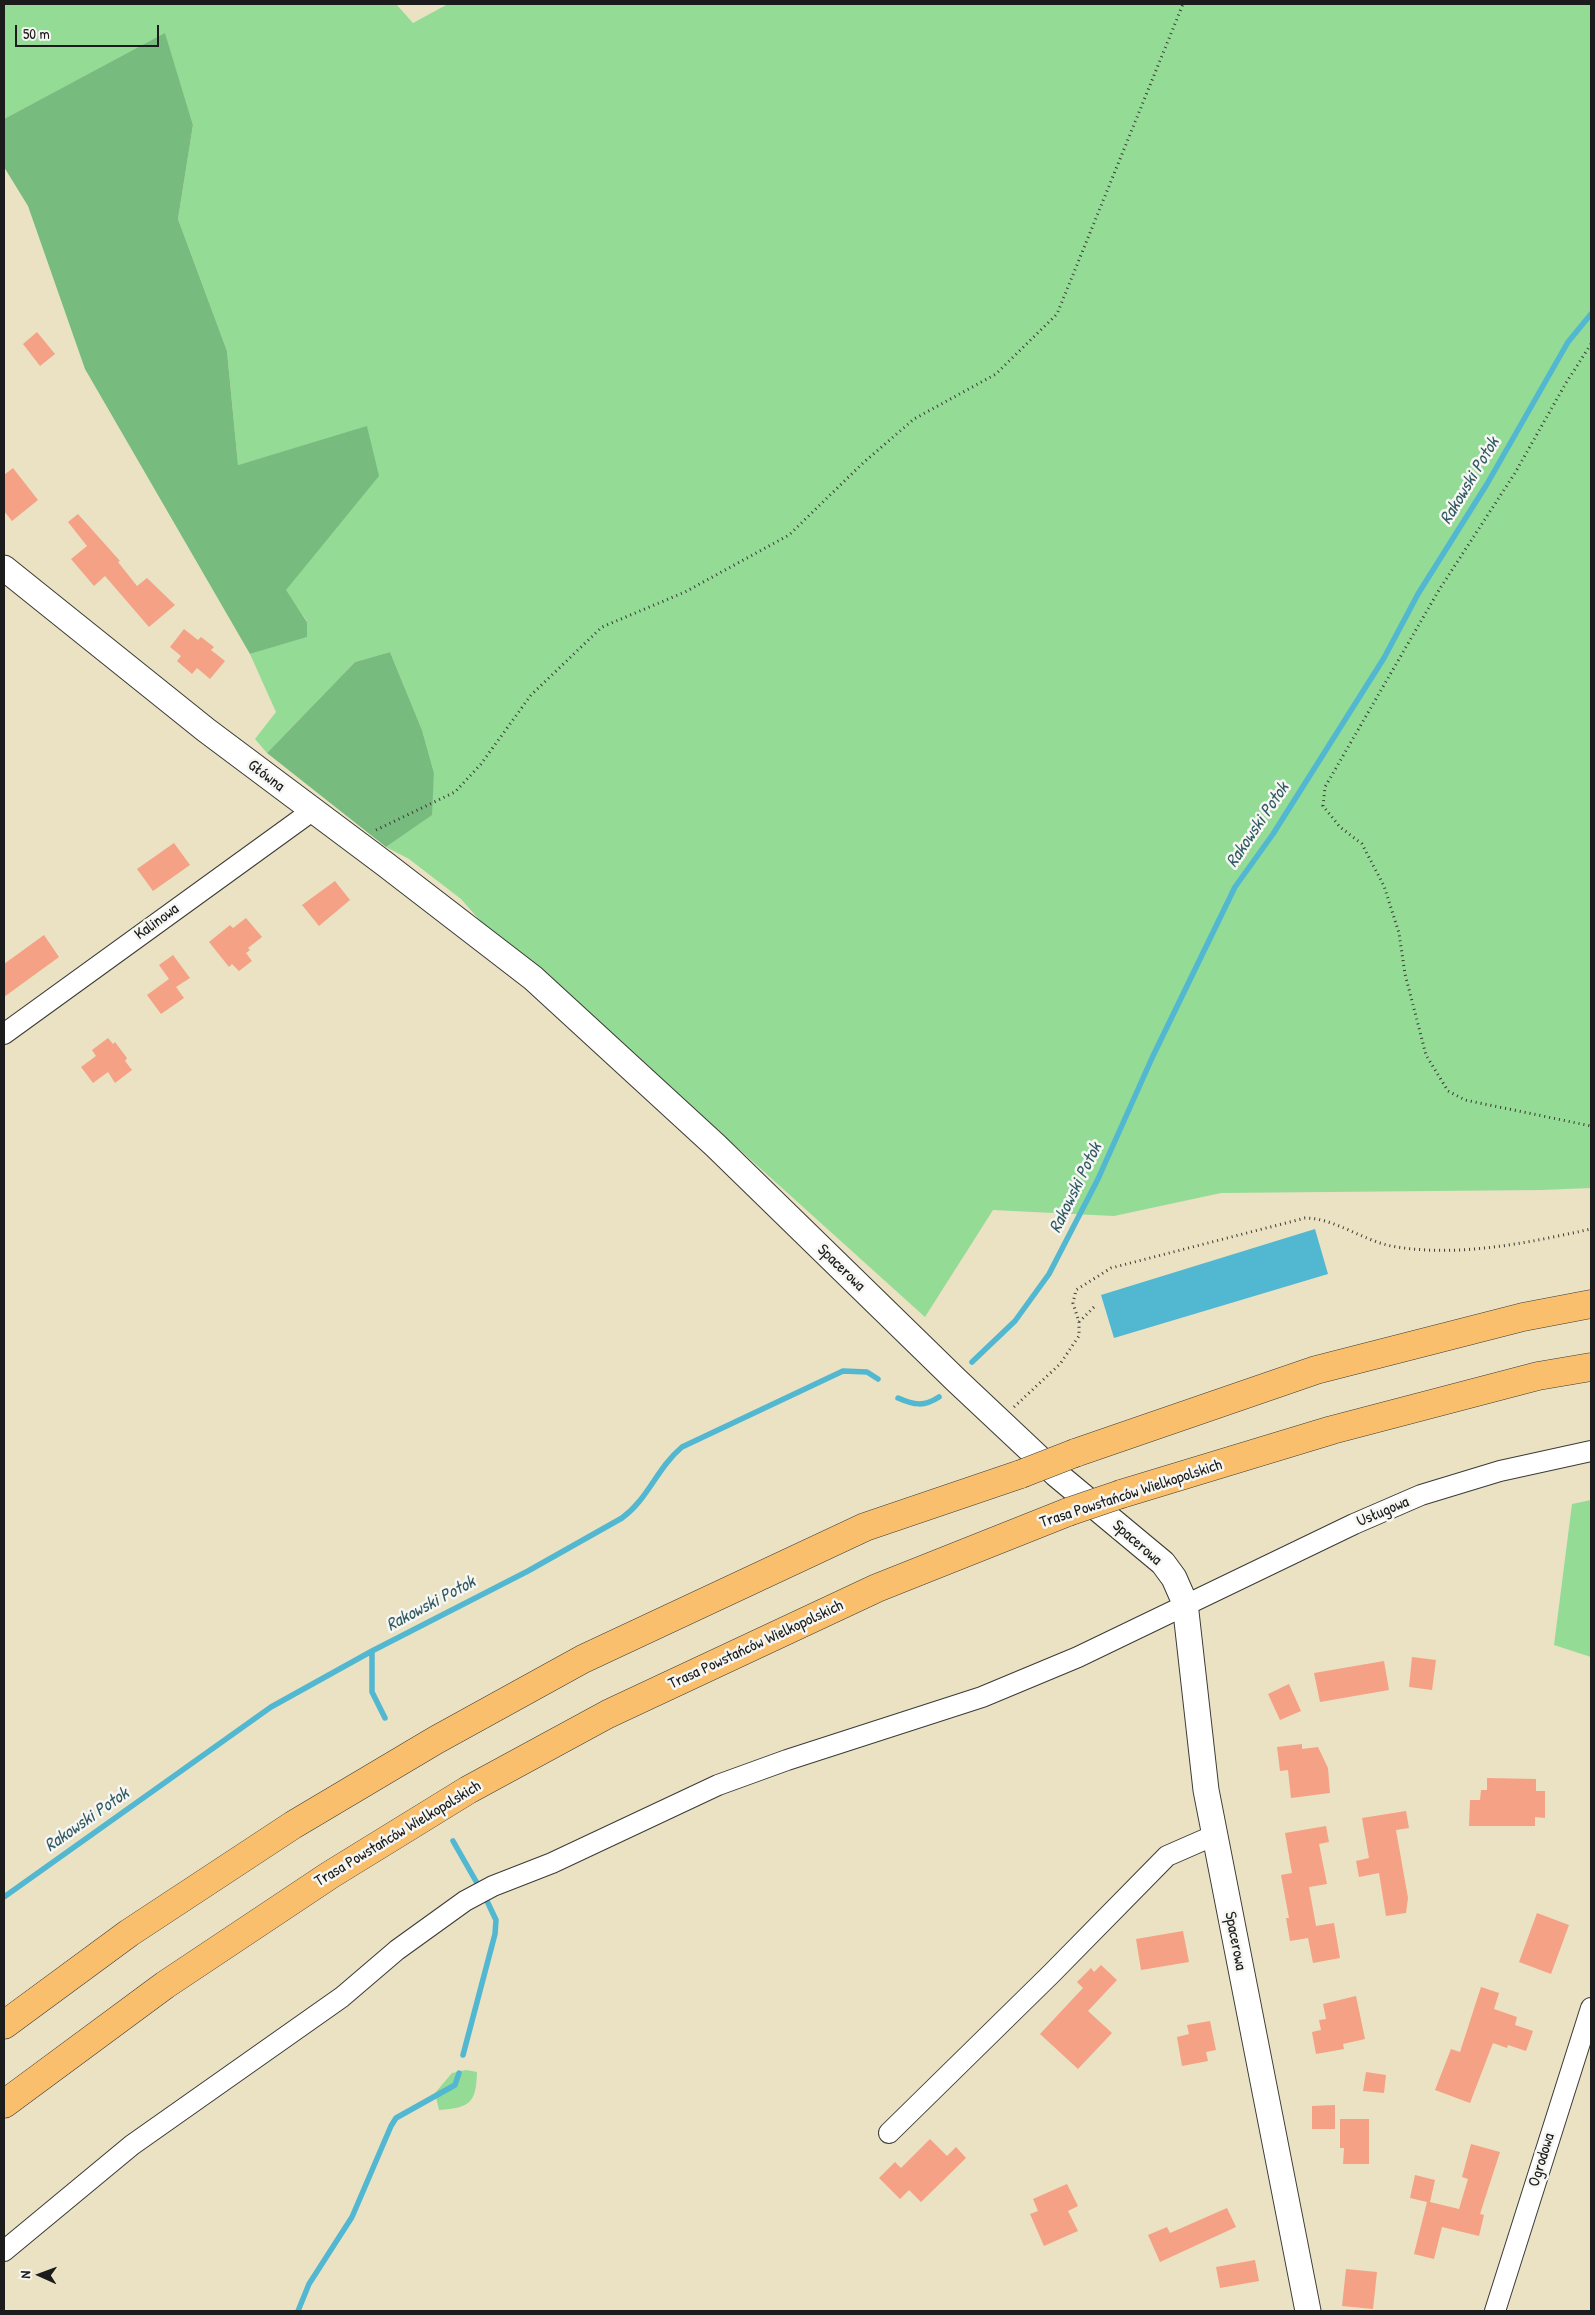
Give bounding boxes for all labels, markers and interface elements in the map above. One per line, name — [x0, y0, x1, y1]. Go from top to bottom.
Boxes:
scale bar — [18, 15, 161, 47]
text: 50 m — [23, 23, 50, 44]
water label: Rakowski Potok — [1436, 434, 1504, 528]
street label: Główna — [244, 756, 288, 796]
water label: Rakowski Potok — [1222, 778, 1294, 872]
street label: Kalinowa — [131, 900, 183, 944]
water label: Rakowski Potok — [1045, 1139, 1107, 1237]
street label: Spacerowa — [813, 1240, 869, 1296]
street label: Trasa Powstańców Wielkopolskich — [1037, 1455, 1225, 1533]
street label: Usługowa — [1354, 1492, 1412, 1532]
street label: Spacerowa — [1108, 1516, 1166, 1570]
water label: Rakowski Potok — [383, 1572, 479, 1636]
street label: Trasa Powstańców Wielkopolskich — [666, 1596, 846, 1694]
street label: Trasa Powstańców Wielkopolskich — [311, 1777, 485, 1891]
water label: Rakowski Potok — [41, 1783, 133, 1857]
street label: Spacerowa — [1220, 1910, 1250, 1972]
street label: Ogrodowa — [1525, 2131, 1559, 2189]
north arrow — [15, 2250, 65, 2300]
text: N — [15, 2270, 34, 2279]

